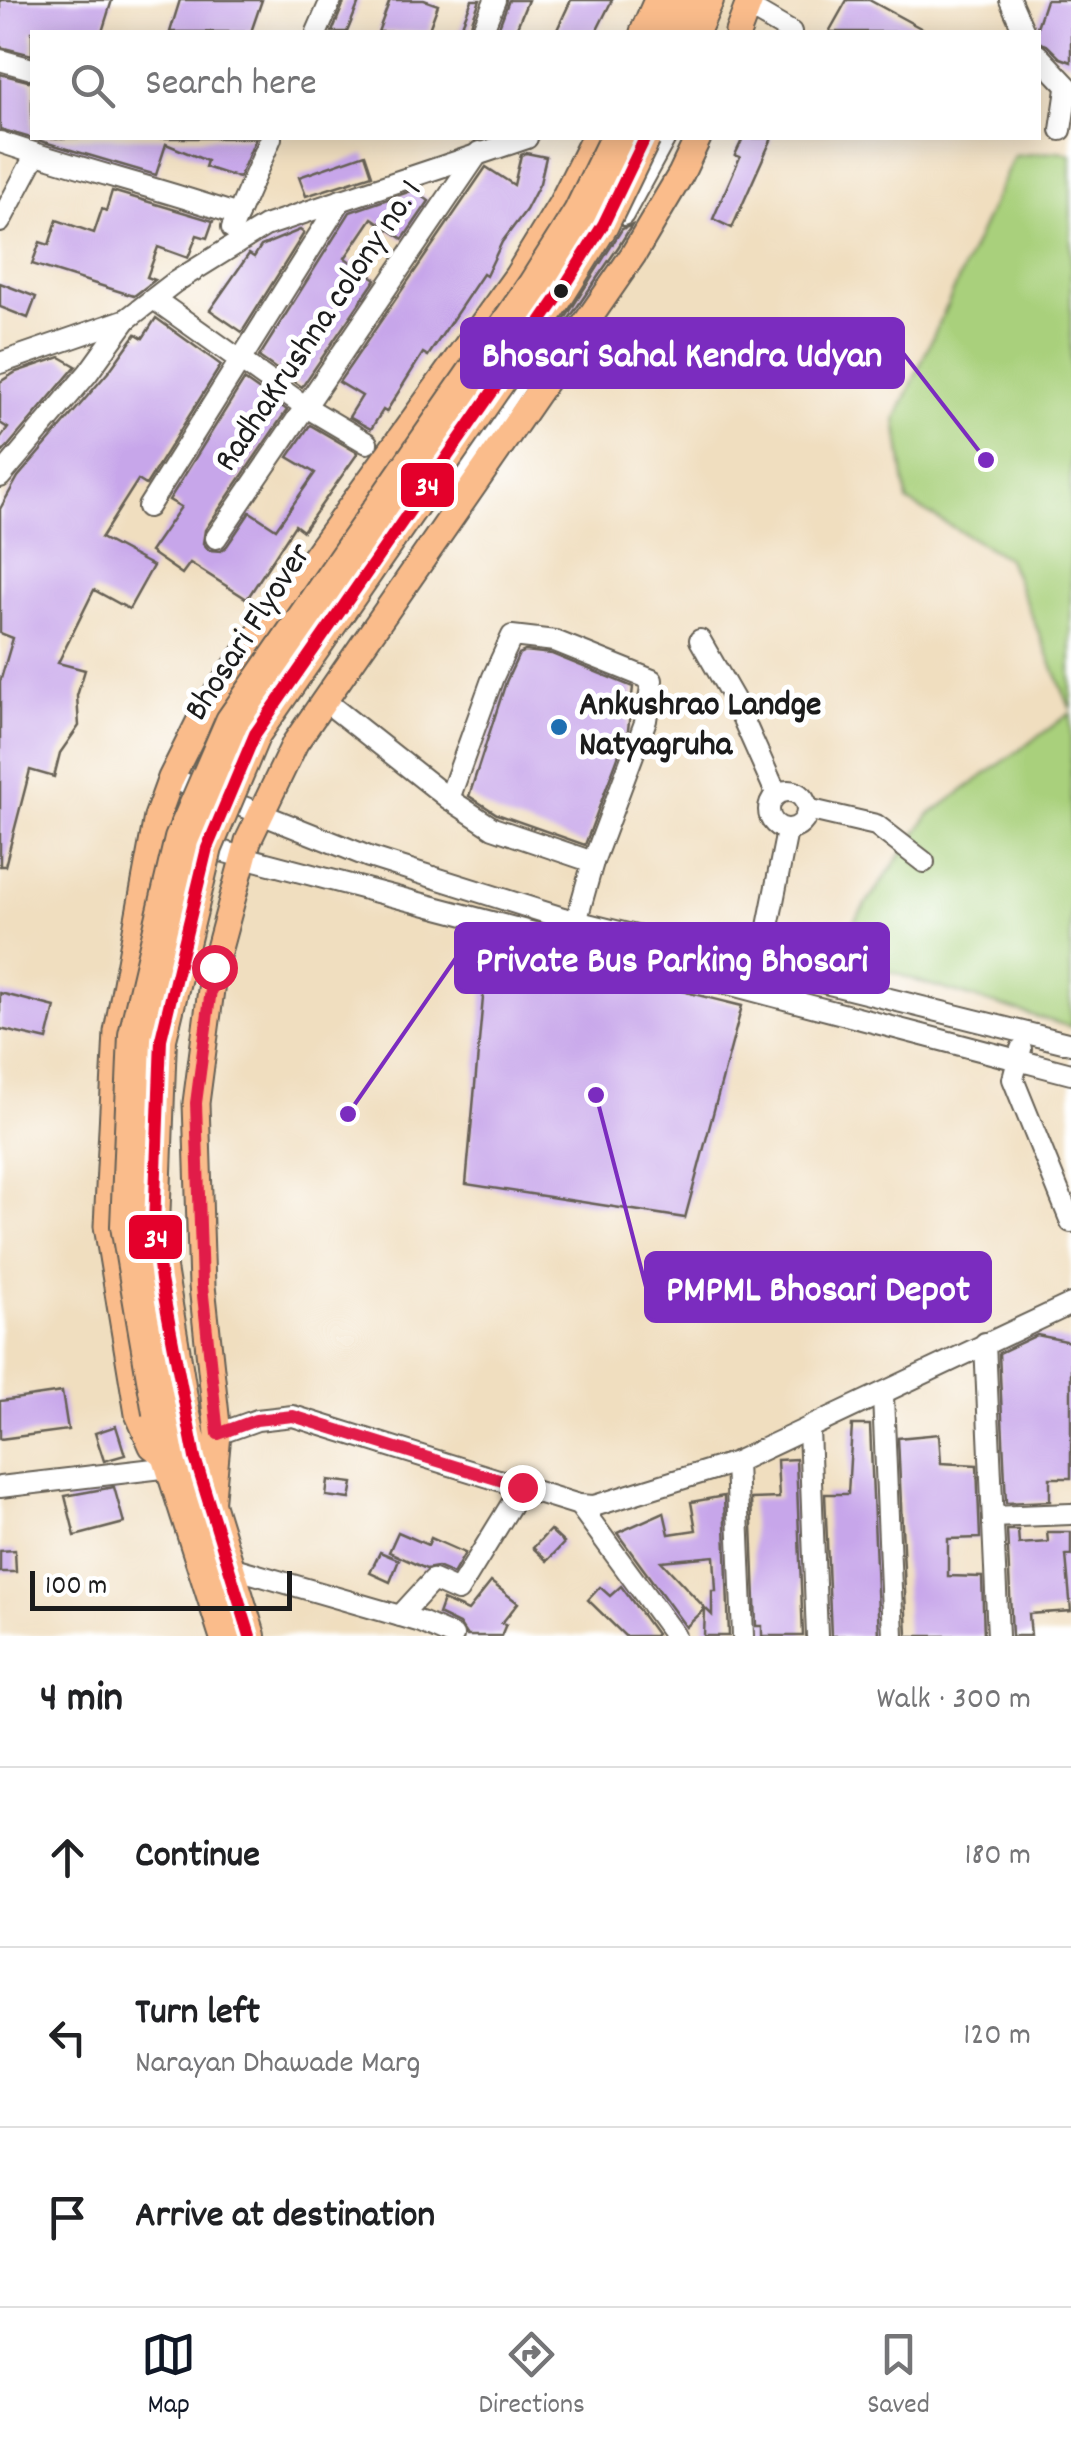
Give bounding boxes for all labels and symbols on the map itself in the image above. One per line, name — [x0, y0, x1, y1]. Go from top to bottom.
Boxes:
street label: RadhaKrushna colony no. 1 — [203, 171, 437, 483]
unlabelled marker — [551, 281, 571, 301]
callout: Bhosari Sahal Kendra Udyan — [462, 319, 903, 387]
text: Bhosari Sahal Kendra Udyan — [482, 331, 882, 386]
line badge: 34 — [399, 461, 456, 509]
text: 34 — [415, 470, 439, 510]
street label: Bhosari Flyover — [174, 534, 326, 732]
place label: Ankushrao Landge Natyagruha — [579, 682, 822, 772]
marker: Ankushrao Landge Natyagruha — [548, 716, 570, 738]
callout: Private Bus Parking Bhosari — [456, 924, 888, 992]
text: Private Bus Parking Bhosari — [476, 936, 868, 991]
route start — [192, 945, 238, 991]
line badge: 34 — [127, 1213, 184, 1261]
text: 34 — [144, 1222, 168, 1262]
callout: PMPML Bhosari Depot — [646, 1253, 990, 1321]
text: PMPML Bhosari Depot — [666, 1265, 970, 1320]
route end — [500, 1465, 546, 1511]
scale bar — [30, 1566, 292, 1610]

